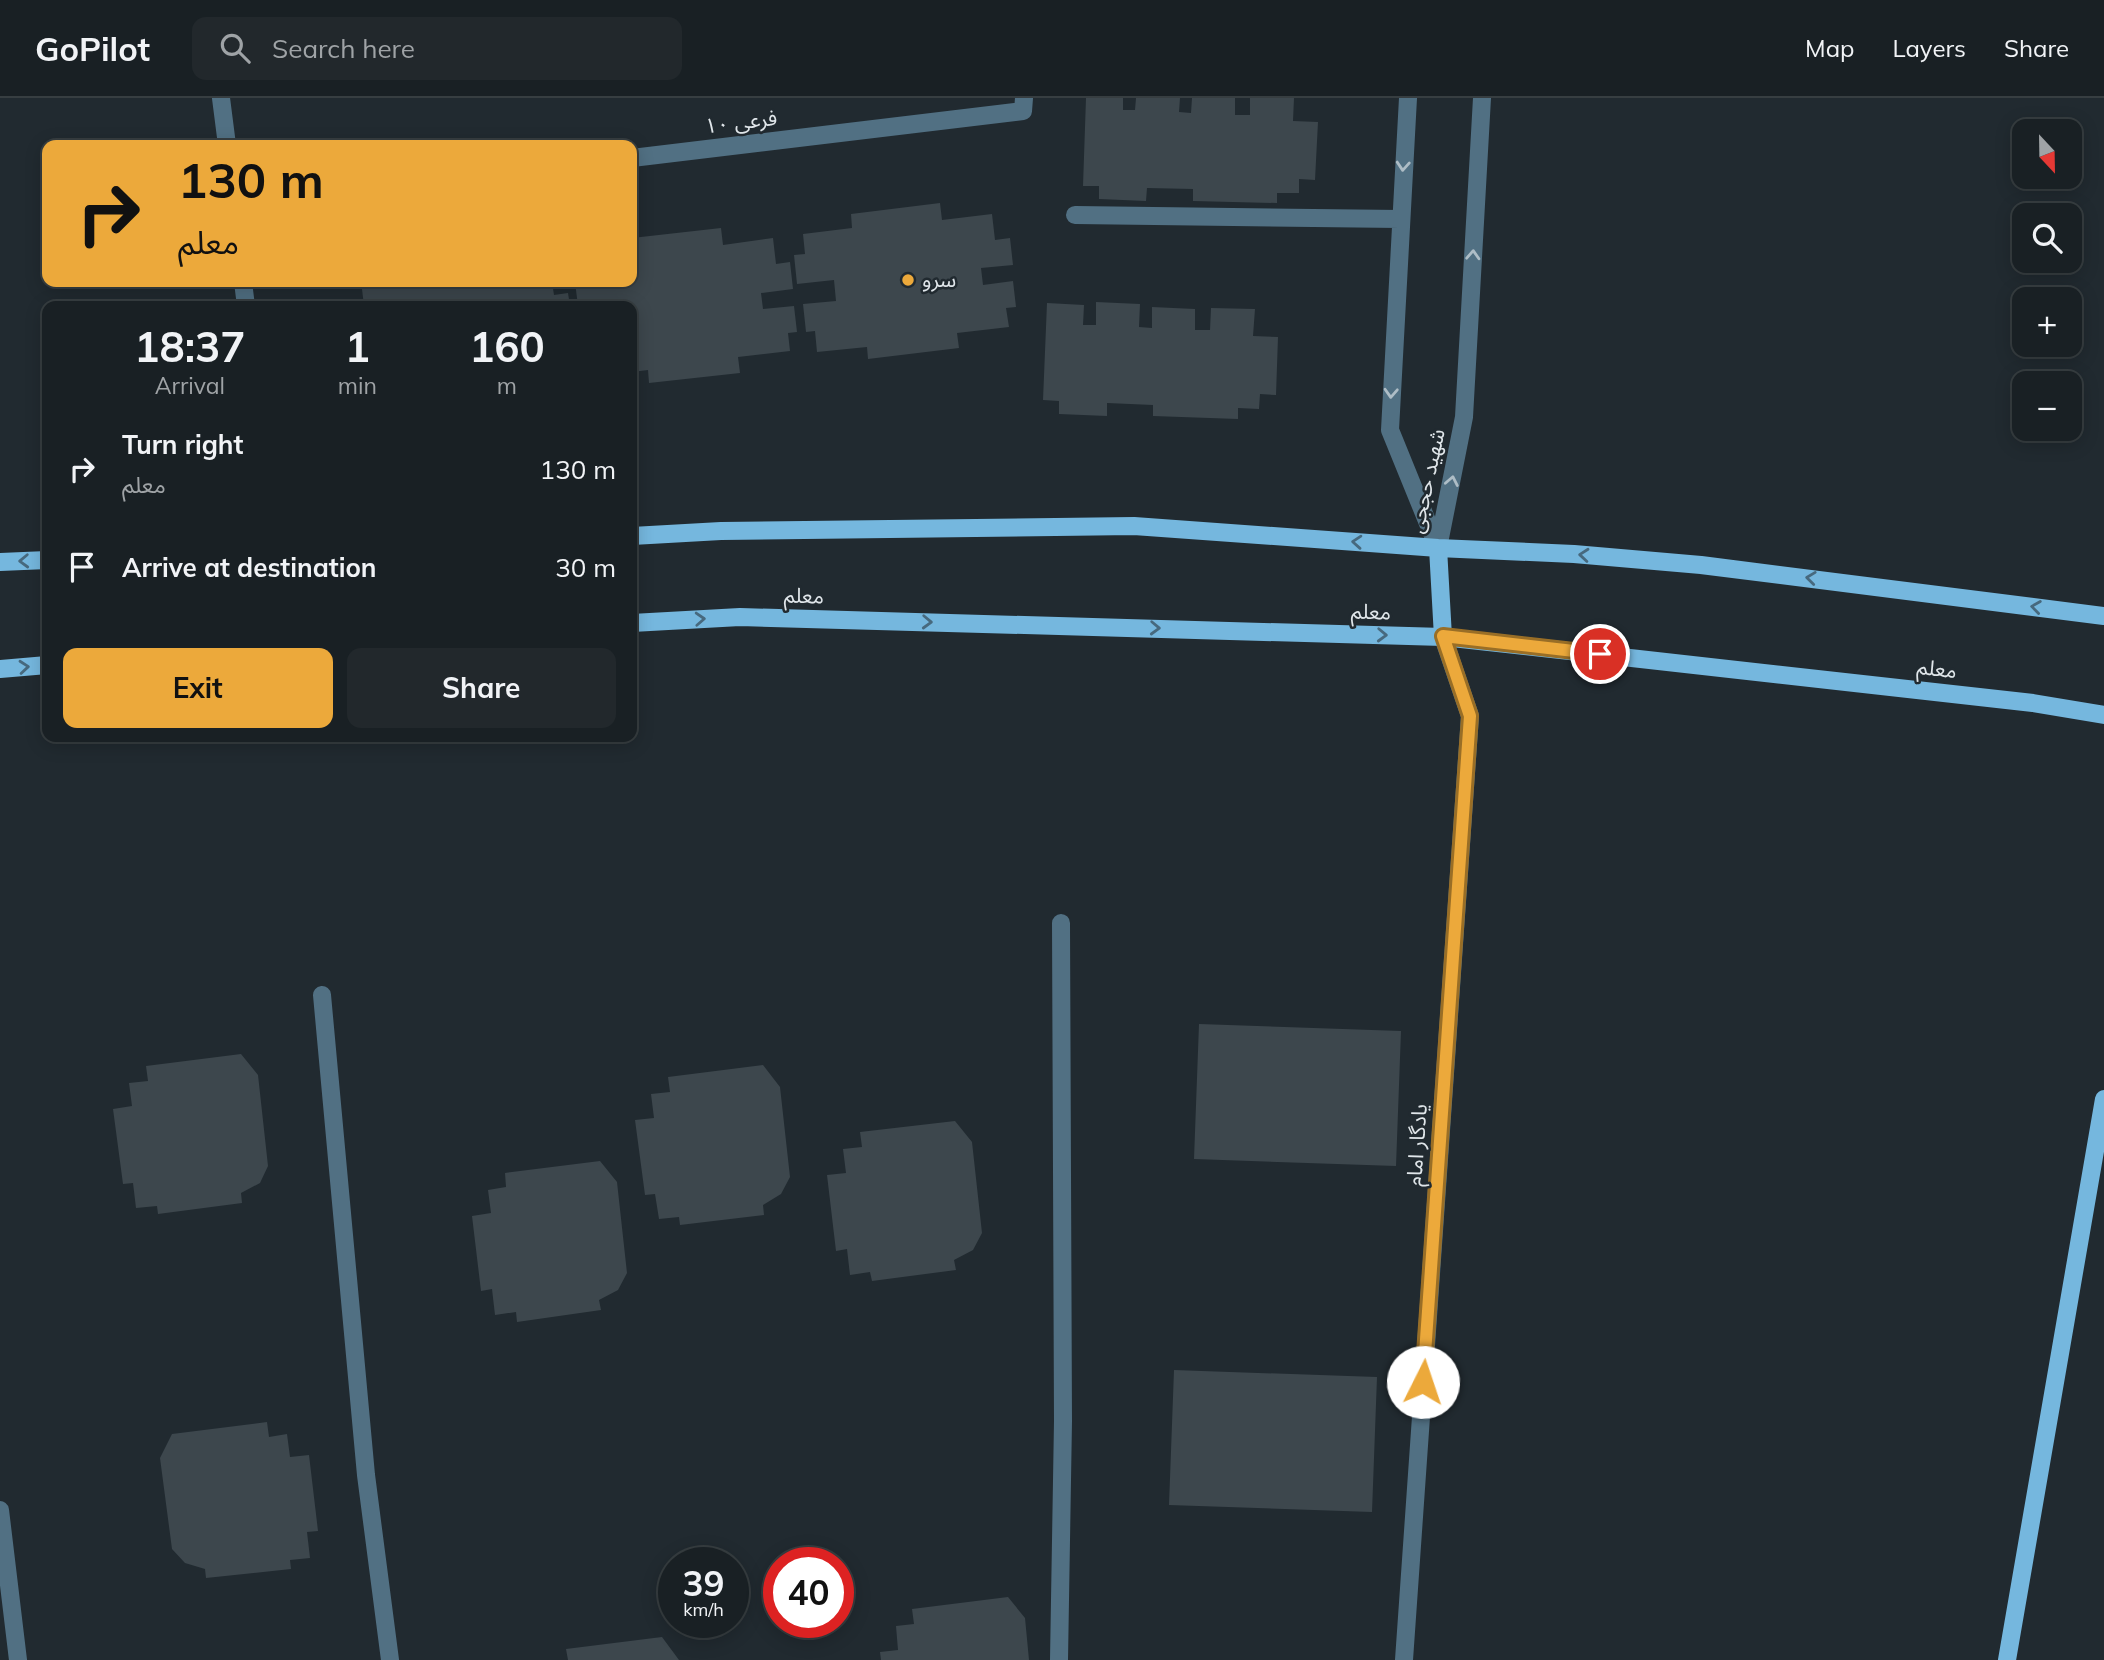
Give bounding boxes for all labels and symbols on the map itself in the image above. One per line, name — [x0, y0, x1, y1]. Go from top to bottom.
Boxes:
street label: فرعی ۱۰ — [703, 104, 779, 138]
north arrow — [2012, 119, 2082, 189]
one-way arrow — [1396, 161, 1411, 172]
one-way arrow — [1466, 249, 1481, 260]
place label: سرو — [922, 266, 956, 292]
marker: سرو — [900, 272, 916, 288]
one-way arrow — [1384, 388, 1399, 399]
street label: شهید حججی — [1402, 426, 1450, 535]
one-way arrow — [1443, 475, 1458, 487]
one-way arrow — [1352, 535, 1363, 550]
one-way arrow — [1579, 548, 1590, 563]
one-way arrow — [18, 553, 29, 568]
one-way arrow — [1805, 571, 1817, 586]
street label: معلم — [783, 581, 825, 612]
street label: معلم — [1350, 597, 1392, 628]
one-way arrow — [2031, 599, 2042, 614]
one-way arrow — [695, 611, 706, 626]
one-way arrow — [922, 614, 933, 630]
one-way arrow — [1149, 621, 1160, 636]
pin — [1570, 624, 1630, 684]
one-way arrow — [1377, 627, 1388, 642]
street label: معلم — [1915, 653, 1959, 686]
one-way arrow — [18, 660, 29, 675]
street label: یادگار امام — [1400, 1103, 1436, 1187]
position arrow — [1386, 1345, 1460, 1419]
speed limit sign: 40 — [763, 1547, 854, 1638]

